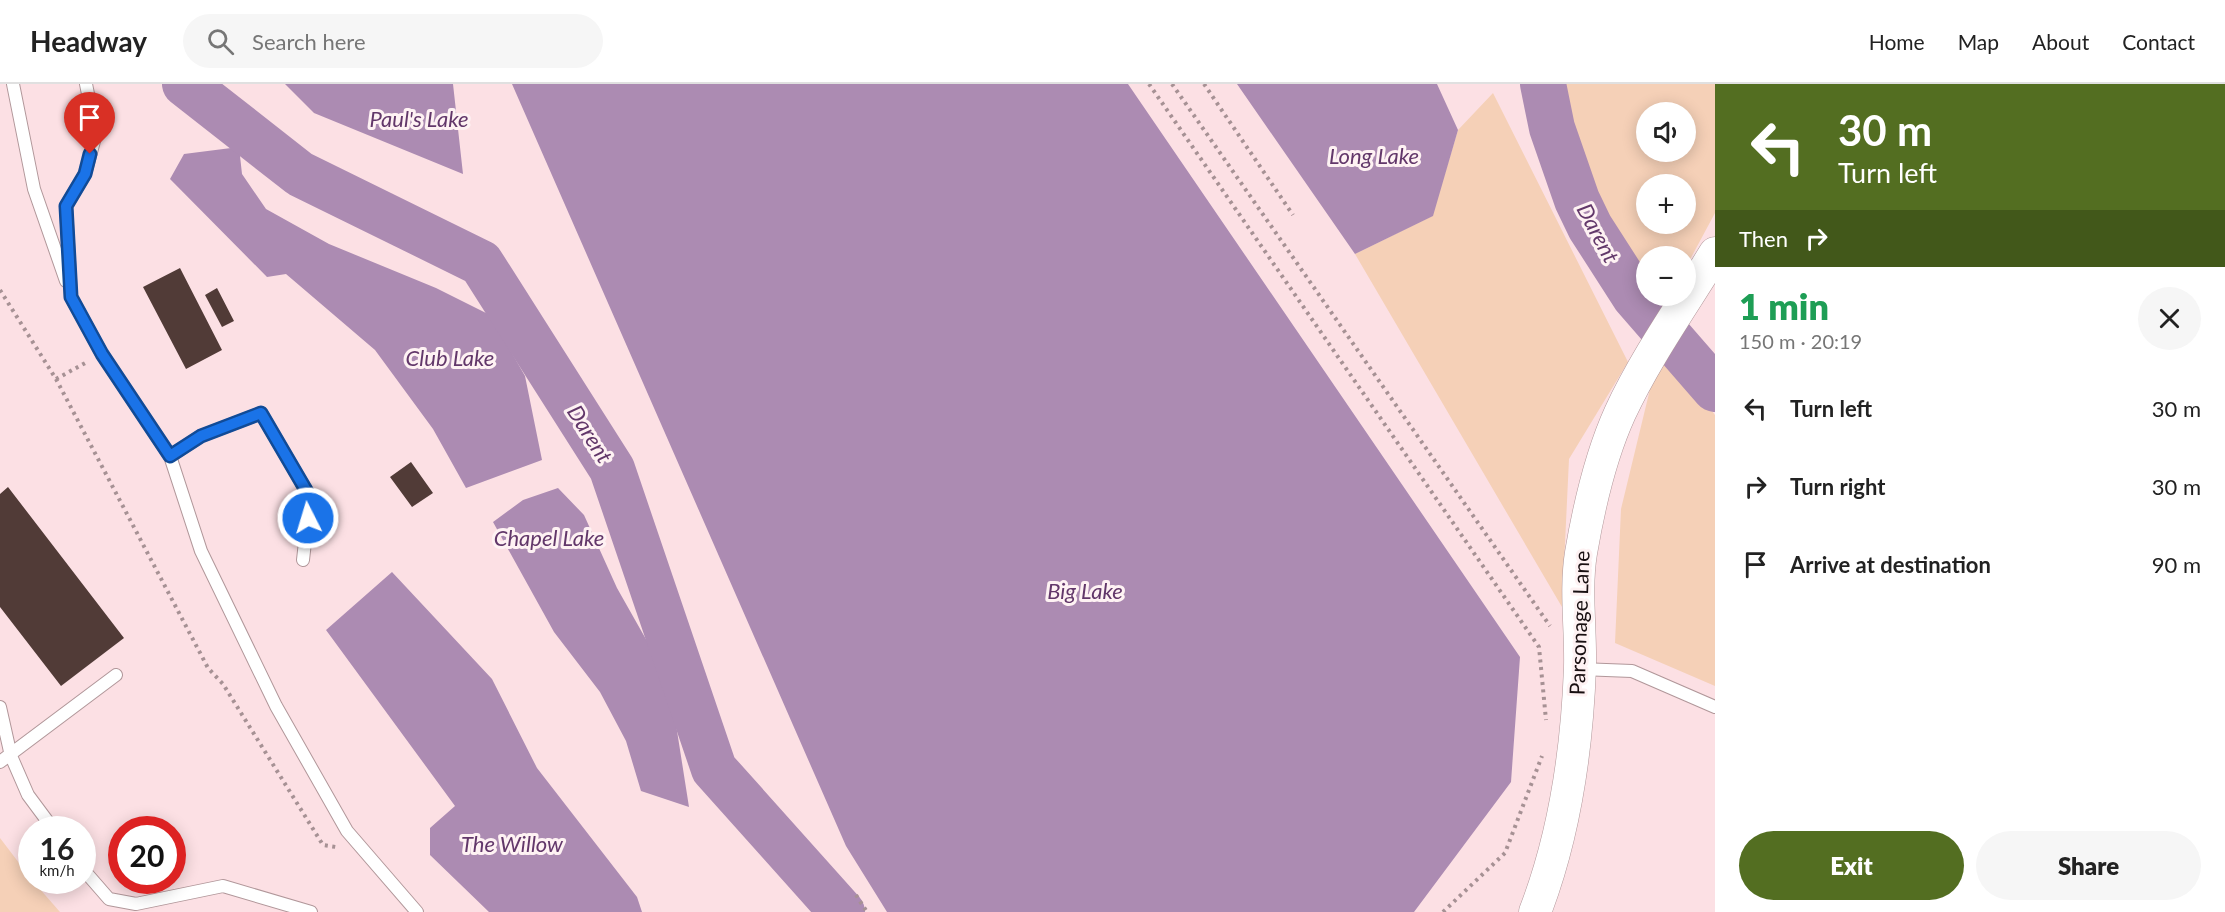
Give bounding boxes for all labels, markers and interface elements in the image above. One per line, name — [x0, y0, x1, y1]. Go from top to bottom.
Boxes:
search box — [183, 14, 603, 68]
text: Headway — [30, 24, 147, 58]
icon: search — [204, 25, 237, 58]
text: Search here — [252, 28, 366, 55]
text: Home — [1869, 29, 1925, 54]
text: Map — [1958, 29, 1999, 54]
text: About — [2032, 29, 2089, 54]
text: Contact — [2122, 29, 2195, 54]
pin — [64, 92, 115, 154]
icon: arrive — [73, 101, 106, 134]
map controls — [1636, 102, 1696, 306]
button: sound — [1636, 102, 1696, 162]
water label: Paul's Lake — [369, 105, 469, 132]
text: 30 m — [1838, 105, 1932, 155]
icon: left — [1739, 108, 1817, 186]
water label: Long Lake — [1329, 142, 1419, 169]
text: Turn left — [1838, 156, 1937, 189]
button: + — [1636, 174, 1696, 234]
water label: Darent — [1572, 198, 1625, 267]
icon: right — [1800, 222, 1833, 255]
text: Then — [1739, 225, 1788, 252]
button: − — [1636, 246, 1696, 306]
text: 1 min — [1739, 284, 1829, 328]
button: close — [2138, 287, 2201, 350]
text: 150 m · 20:19 — [1739, 329, 1862, 353]
water label: Club Lake — [406, 344, 494, 371]
icon: left — [1739, 392, 1772, 425]
text: Turn left — [1790, 395, 1872, 422]
text: 30 m — [2152, 395, 2201, 422]
water label: Darent — [562, 400, 619, 468]
icon: right — [1739, 470, 1772, 503]
text: Turn right — [1790, 473, 1885, 500]
text: 30 m — [2152, 473, 2201, 500]
position arrow — [276, 486, 340, 550]
water label: Chapel Lake — [494, 524, 604, 551]
icon: arrive — [1739, 548, 1772, 581]
street label: Parsonage Lane — [1563, 550, 1594, 696]
text: Arrive at destination — [1790, 551, 1991, 578]
text: 90 m — [2152, 551, 2201, 578]
water label: Big Lake — [1047, 577, 1123, 604]
speed limit sign: 20 — [108, 816, 186, 894]
text: 16 — [40, 830, 74, 866]
water label: The Willow — [461, 830, 564, 857]
button: Exit — [1739, 831, 1964, 900]
button: Share — [1976, 831, 2201, 900]
text: km/h — [39, 861, 75, 879]

